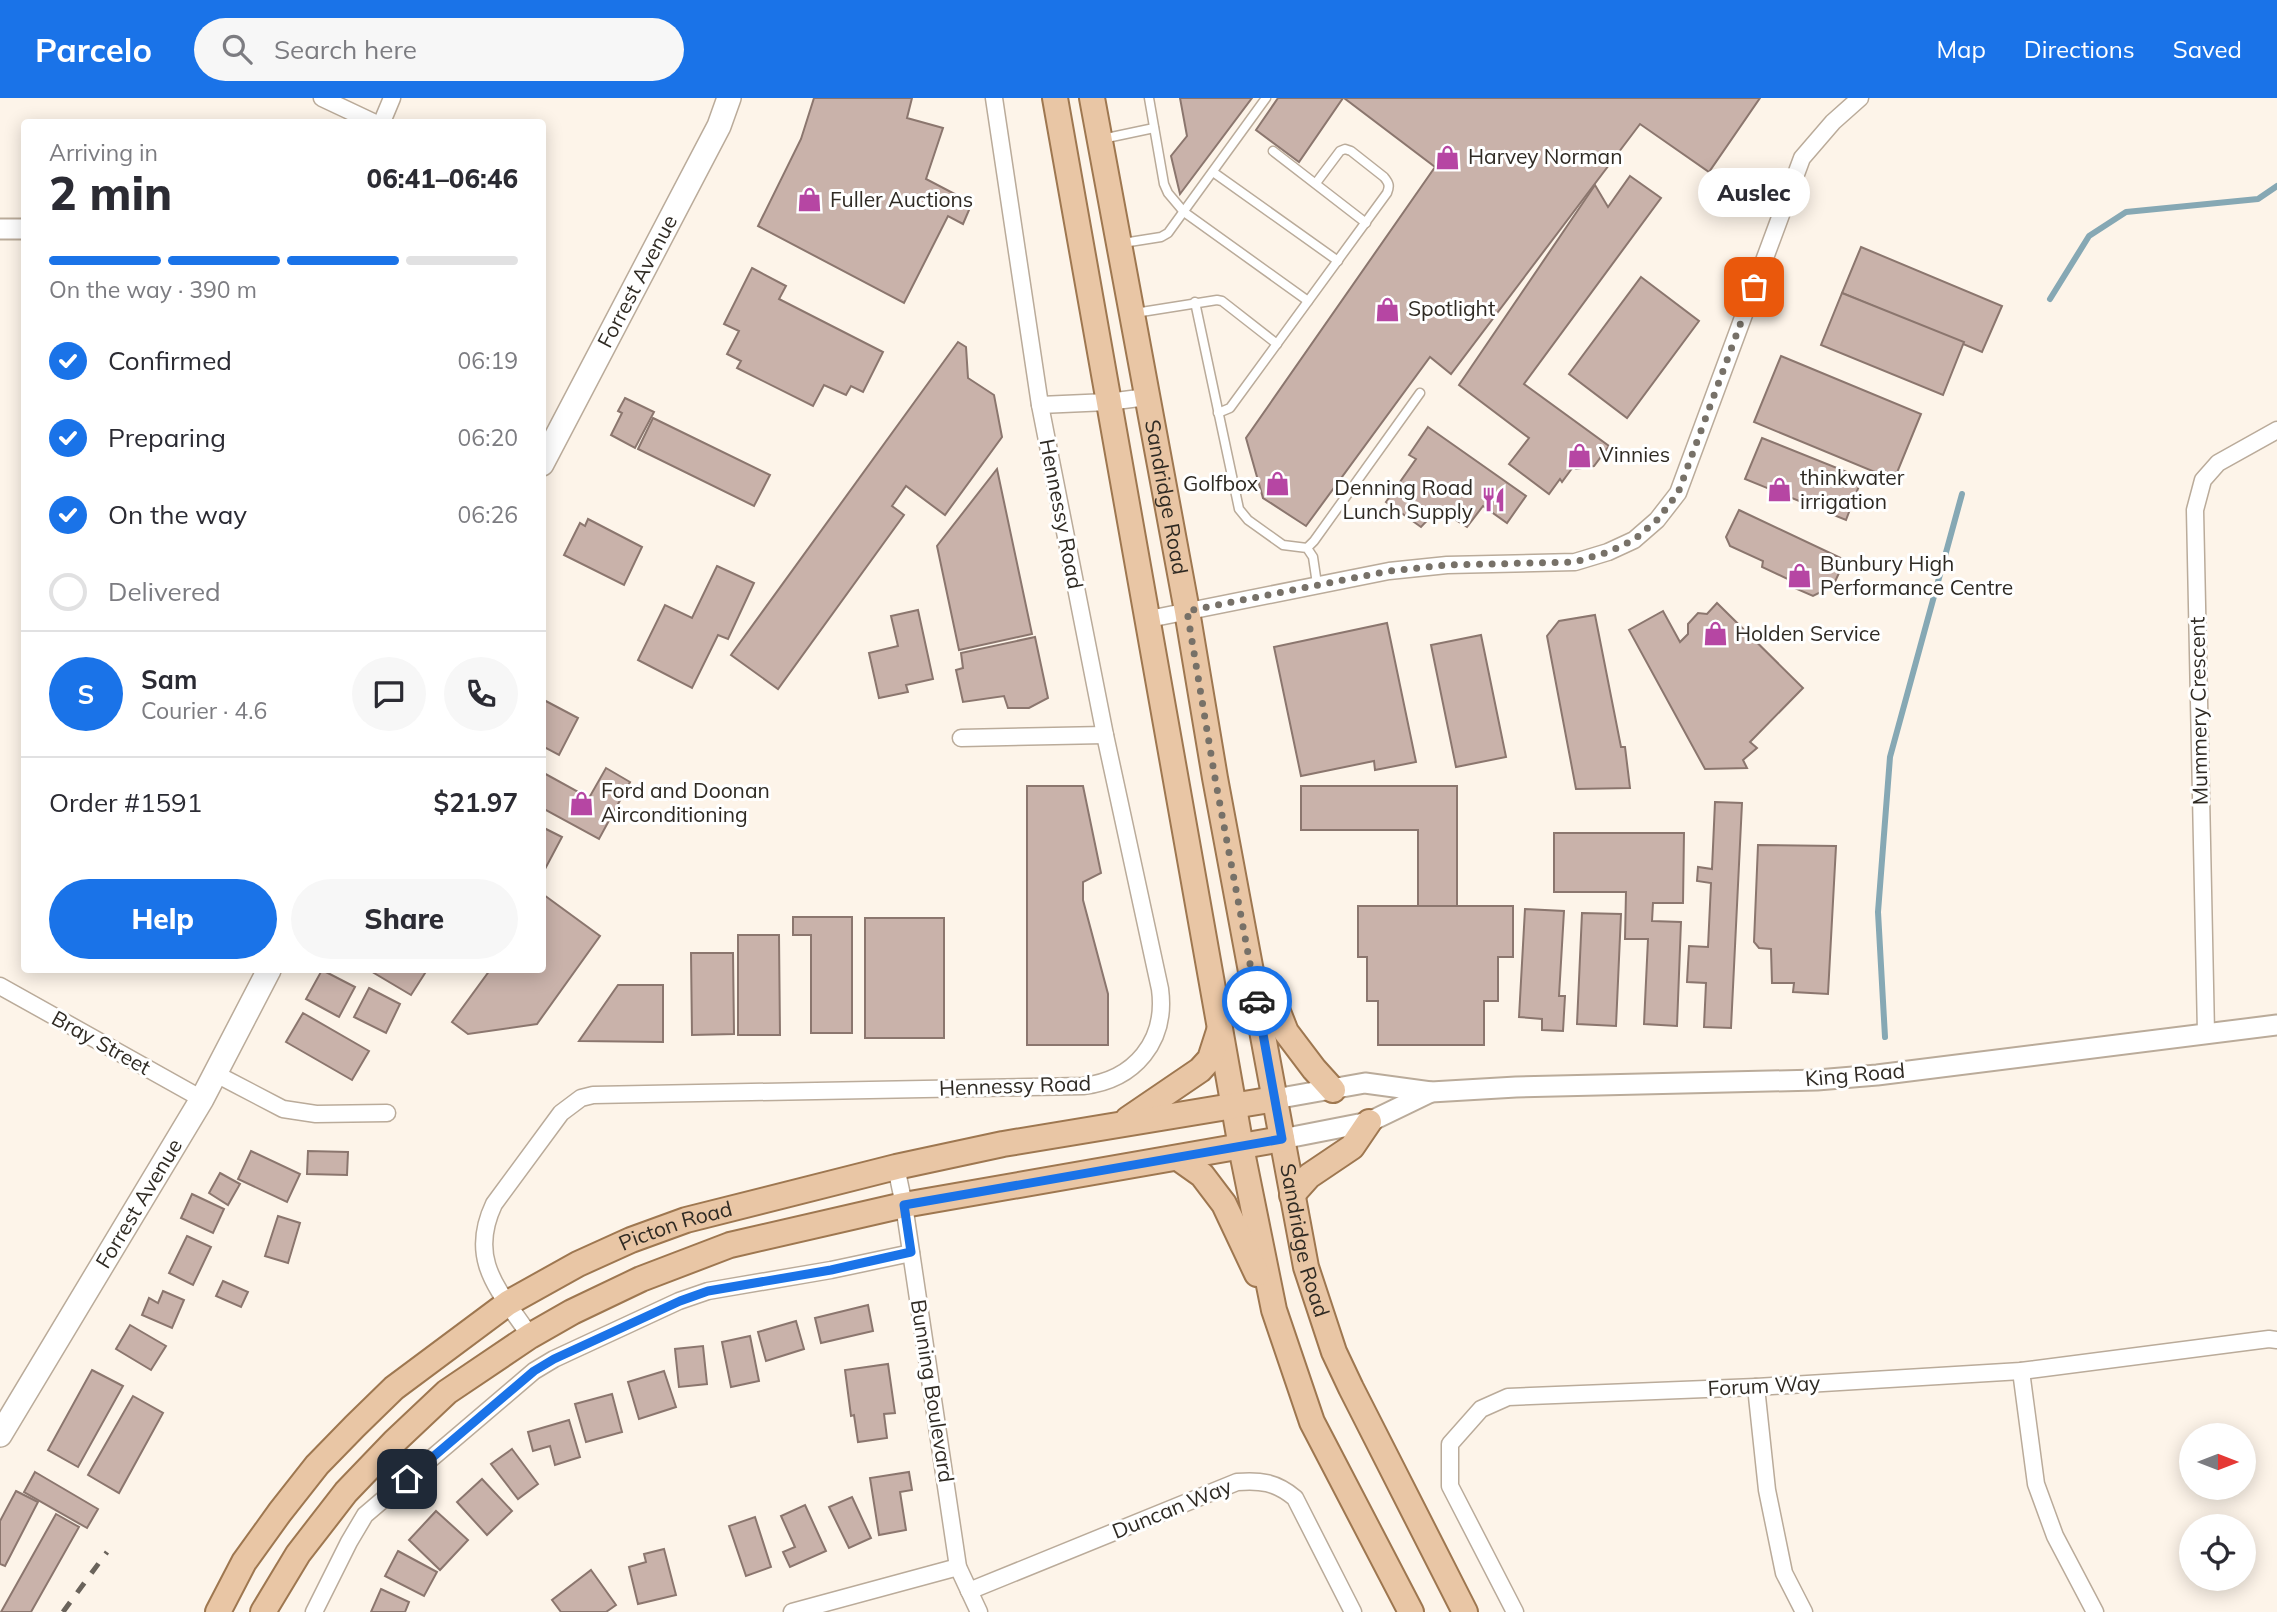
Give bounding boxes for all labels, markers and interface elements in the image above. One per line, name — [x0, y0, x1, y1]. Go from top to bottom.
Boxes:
search box — [194, 18, 684, 81]
text: Parcelo — [35, 29, 152, 70]
icon: search — [218, 30, 256, 68]
text: Search here — [274, 33, 417, 66]
text: Map — [1936, 34, 1986, 64]
text: Directions — [2024, 34, 2135, 64]
text: Saved — [2173, 34, 2242, 64]
text: Arriving in — [49, 138, 158, 167]
shop icon: Harvey Norman — [1434, 143, 1462, 171]
place label: Harvey Norman — [1468, 143, 1623, 169]
text: 06:41–06:46 — [367, 162, 518, 195]
text: 2 min — [49, 164, 172, 222]
callout: Auslec — [1698, 168, 1810, 217]
text: Auslec — [1717, 178, 1791, 207]
shop icon: Fuller Auctions — [796, 186, 824, 214]
place label: Fuller Auctions — [830, 186, 973, 212]
street label: Forrest Avenue — [591, 210, 682, 352]
pin — [1724, 257, 1784, 317]
icon: bag — [1735, 268, 1773, 306]
text: On the way · 390 m — [49, 275, 257, 304]
shop icon: Spotlight — [1374, 295, 1402, 323]
place label: Spotlight — [1408, 295, 1495, 321]
icon: check — [49, 342, 87, 380]
text: Confirmed — [108, 344, 232, 377]
text: 06:19 — [458, 346, 518, 375]
street label: Sandridge Road — [1140, 417, 1194, 577]
icon: check — [49, 419, 87, 457]
text: Preparing — [108, 421, 226, 454]
text: 06:20 — [458, 423, 518, 452]
street label: Hennessy Road — [1035, 437, 1089, 591]
shop icon: Vinnies — [1565, 441, 1593, 469]
place label: Vinnies — [1599, 441, 1670, 467]
place label: thinkwater irrigation — [1800, 464, 1905, 514]
place label: Golfbox — [1183, 470, 1258, 496]
shop icon: Golfbox — [1264, 470, 1292, 498]
place label: Denning Road Lunch Supply — [1334, 474, 1473, 524]
shop icon: thinkwater irrigation — [1766, 476, 1794, 504]
restaurant icon: Denning Road Lunch Supply — [1479, 486, 1507, 514]
icon: check — [49, 496, 87, 534]
text: On the way — [108, 498, 247, 531]
text: 06:26 — [458, 500, 518, 529]
place label: Bunbury High Performance Centre — [1820, 550, 2013, 600]
shop icon: Bunbury High Performance Centre — [1786, 562, 1814, 590]
text: Delivered — [108, 575, 221, 608]
street label: Mummery Crescent — [2183, 617, 2213, 805]
shop icon: Holden Service — [1701, 620, 1729, 648]
place label: Holden Service — [1735, 620, 1880, 646]
button: chat — [352, 657, 426, 731]
button: phone — [444, 657, 518, 731]
text: Sam — [141, 663, 197, 696]
text: S — [78, 678, 94, 711]
text: Courier · 4.6 — [141, 696, 267, 725]
place label: Ford and Doonan Airconditioning — [601, 777, 770, 827]
text: Order #1591 — [49, 786, 202, 819]
text: $21.97 — [434, 786, 518, 819]
shop icon: Ford and Doonan Airconditioning — [567, 789, 595, 817]
button: Help — [49, 879, 277, 959]
button: Share — [291, 879, 518, 959]
courier — [1222, 966, 1292, 1036]
icon: car — [1238, 982, 1276, 1020]
street label: Bray Street — [48, 1004, 155, 1080]
street label: King Road — [1804, 1057, 1906, 1091]
street label: Hennessy Road — [938, 1069, 1092, 1101]
street label: Forrest Avenue — [89, 1134, 187, 1272]
street label: Sandridge Road — [1275, 1161, 1336, 1320]
street label: Picton Road — [614, 1195, 735, 1256]
street label: Bunning Boulevard — [906, 1298, 960, 1484]
street label: Forum Way — [1707, 1369, 1821, 1401]
north arrow — [2179, 1423, 2256, 1500]
map controls — [2179, 1423, 2256, 1591]
pin — [377, 1449, 437, 1509]
icon: home — [388, 1460, 426, 1498]
street label: Duncan Way — [1108, 1472, 1235, 1544]
button: locate — [2179, 1514, 2256, 1591]

